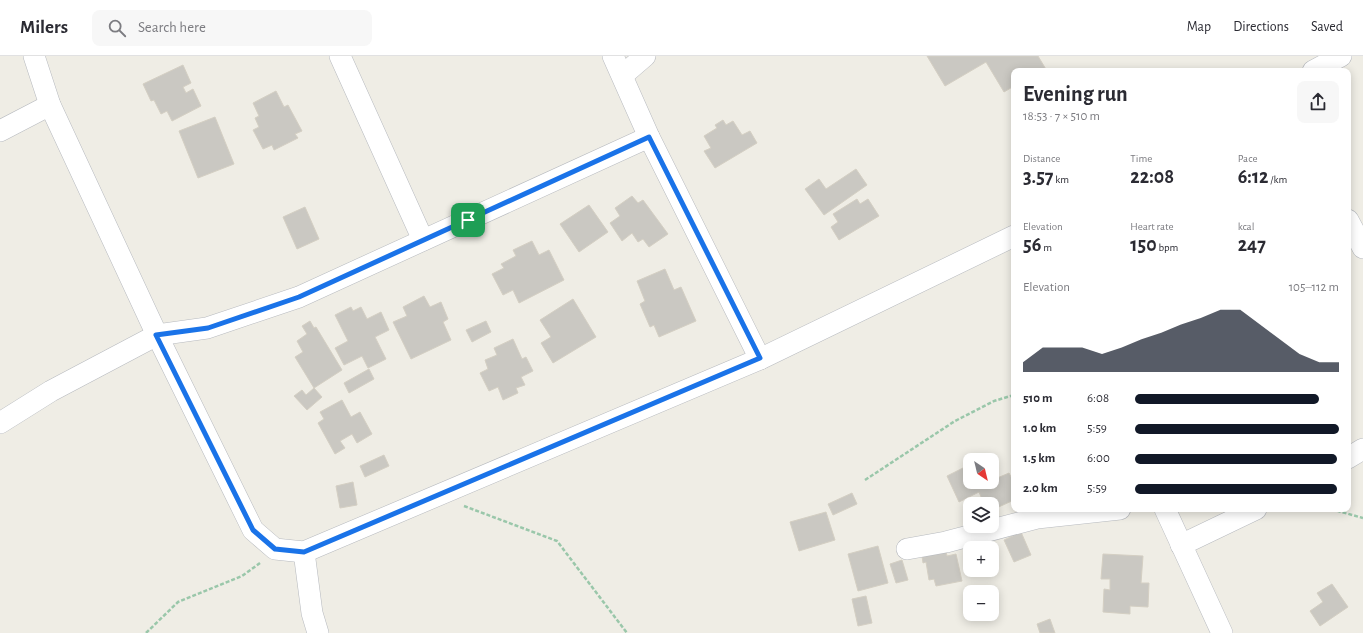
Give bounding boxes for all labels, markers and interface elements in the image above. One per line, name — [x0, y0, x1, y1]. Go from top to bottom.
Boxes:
search box — [92, 10, 372, 46]
icon: search — [106, 17, 128, 39]
text: Milers — [20, 18, 68, 37]
text: Search here — [138, 20, 206, 35]
text: Map — [1187, 20, 1211, 34]
text: Directions — [1233, 20, 1289, 34]
text: Saved — [1311, 20, 1343, 34]
button: share — [1297, 81, 1339, 123]
text: Evening run — [1023, 83, 1128, 105]
text: 18:53 · 7 × 510 m — [1023, 110, 1100, 123]
text: Distance — [1023, 153, 1060, 164]
text: Time — [1130, 153, 1152, 164]
text: Pace — [1238, 153, 1257, 164]
text: 3.57 — [1023, 167, 1053, 187]
text: 22:08 — [1130, 167, 1174, 187]
text: 6:12 — [1238, 167, 1269, 187]
text: km — [1053, 174, 1069, 185]
text: /km — [1269, 174, 1287, 185]
pin — [451, 203, 485, 237]
icon: arrive — [457, 209, 479, 231]
text: Elevation — [1023, 221, 1063, 232]
text: Heart rate — [1130, 221, 1174, 232]
text: kcal — [1238, 221, 1254, 232]
text: 56 — [1023, 235, 1041, 255]
text: 150 — [1130, 235, 1157, 255]
text: 247 — [1238, 235, 1266, 255]
text: m — [1041, 242, 1052, 253]
text: bpm — [1157, 242, 1178, 253]
text: Elevation — [1023, 281, 1070, 294]
text: 105–112 m — [1289, 281, 1339, 294]
text: 510 m — [1023, 392, 1053, 405]
text: 6:08 — [1087, 392, 1109, 405]
text: 1.0 km — [1023, 422, 1056, 435]
text: 5:59 — [1087, 422, 1107, 435]
text: 1.5 km — [1023, 452, 1055, 465]
text: 6:00 — [1087, 452, 1110, 465]
north arrow — [963, 453, 999, 489]
map controls — [963, 453, 999, 621]
text: 2.0 km — [1023, 482, 1058, 495]
text: 5:59 — [1087, 482, 1107, 495]
button: layers — [963, 497, 999, 533]
button: + — [963, 541, 999, 577]
button: − — [963, 585, 999, 621]

